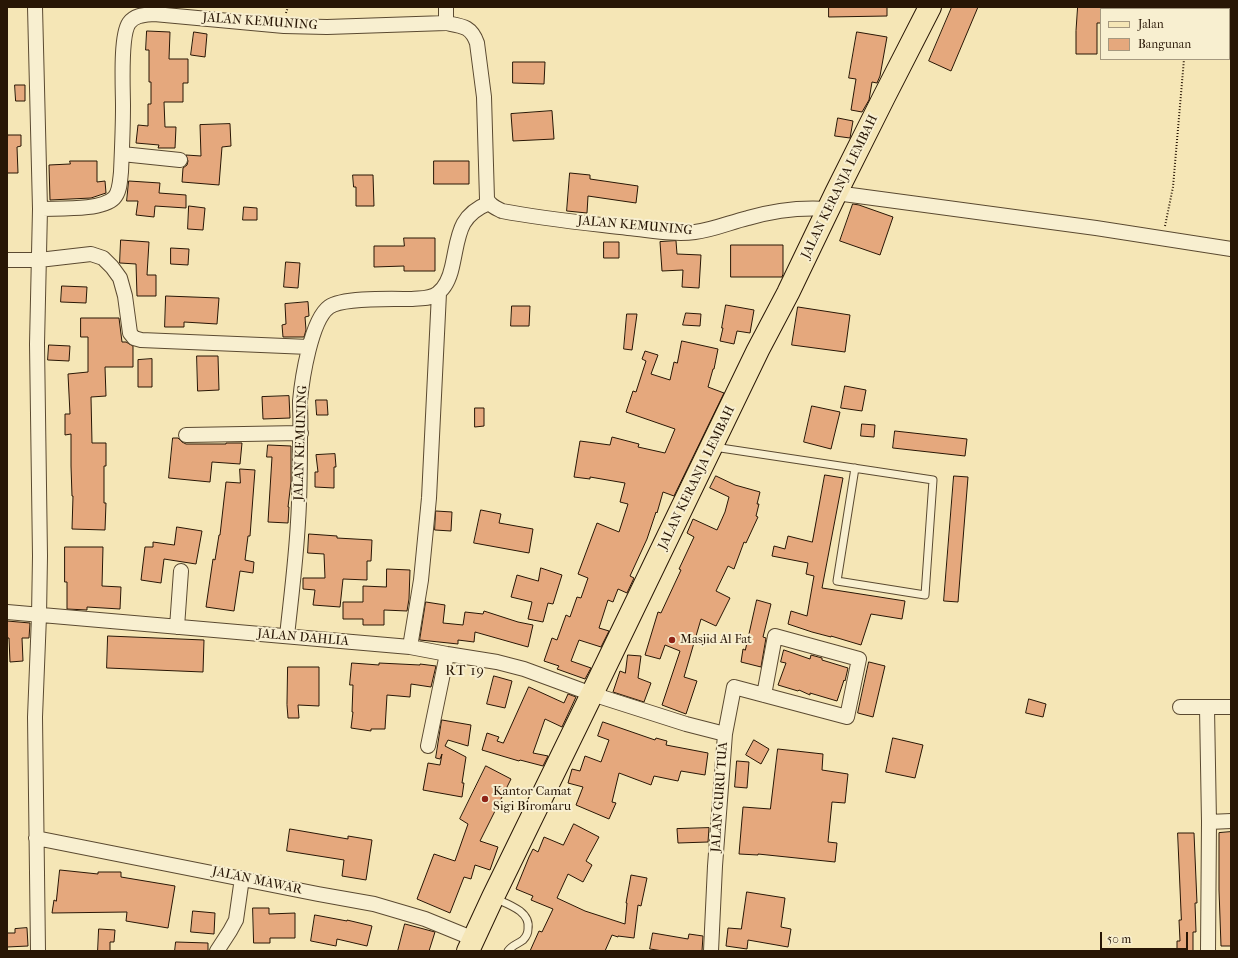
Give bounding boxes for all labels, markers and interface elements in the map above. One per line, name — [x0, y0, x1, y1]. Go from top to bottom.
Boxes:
legend — [1100, 8, 1230, 60]
street label: JALAN KEMUNING — [202, 10, 318, 34]
text: Jalan — [1138, 17, 1164, 31]
text: Bangunan — [1138, 37, 1191, 51]
street label: JALAN KERANJA LEMBAH — [798, 112, 882, 262]
street label: JALAN KEMUNING — [577, 213, 693, 239]
street label: JALAN KEMUNING — [291, 385, 311, 501]
street label: JALAN KERANJA LEMBAH — [655, 403, 739, 553]
street label: JALAN DAHLIA — [257, 626, 349, 650]
place label: Masjid Al Fat — [680, 632, 752, 648]
marker: Masjid Al Fat — [667, 635, 677, 645]
district label: RT 19 — [445, 664, 485, 680]
street label: JALAN GURU TUA — [708, 741, 732, 853]
place label: Kantor Camat Sigi Biromaru — [493, 784, 572, 815]
marker: Kantor Camat Sigi Biromaru — [480, 794, 490, 804]
street label: JALAN MAWAR — [211, 864, 303, 898]
scale bar — [1102, 924, 1190, 950]
text: 50 m — [1107, 932, 1131, 946]

